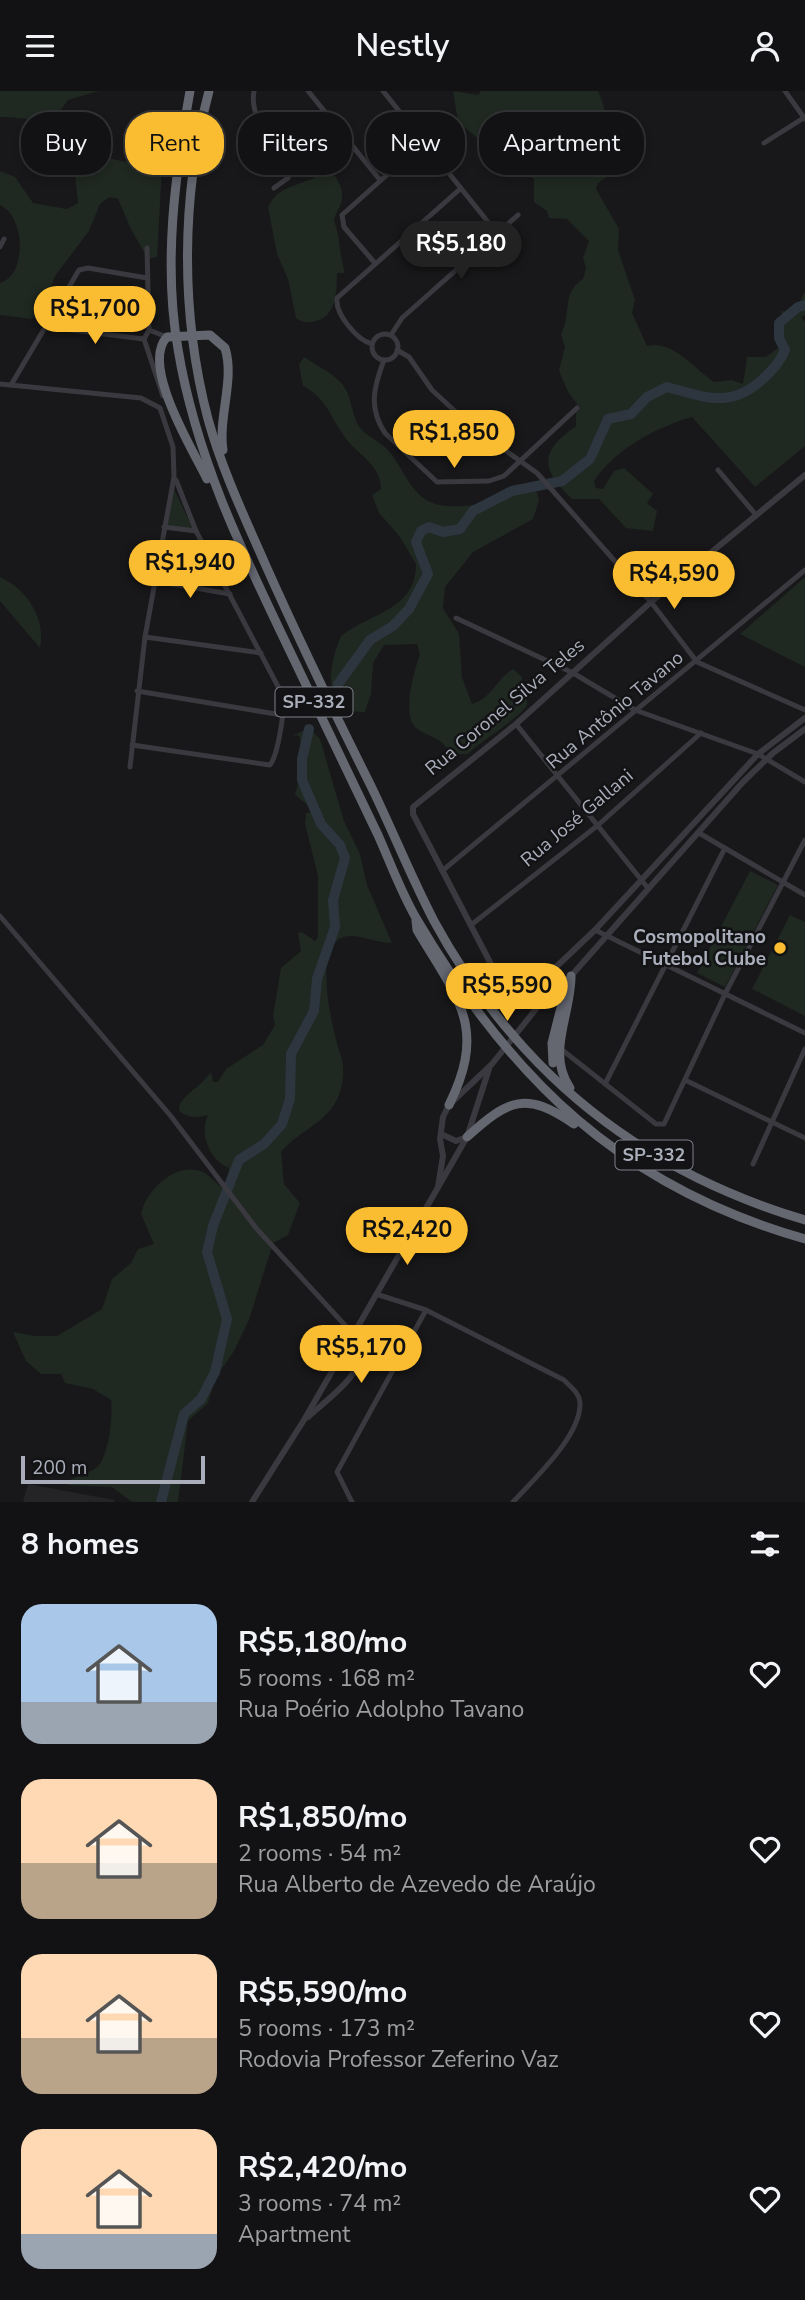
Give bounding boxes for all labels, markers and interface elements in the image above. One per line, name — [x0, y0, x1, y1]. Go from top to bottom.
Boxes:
text: Nestly — [355, 24, 450, 67]
icon: menu — [21, 27, 59, 65]
icon: person — [746, 27, 784, 65]
chip: Buy — [21, 112, 111, 175]
chip: Rent — [125, 112, 224, 175]
chip: Filters — [238, 112, 352, 175]
chip: New — [366, 112, 465, 175]
chip: Apartment — [479, 112, 644, 175]
pin: R$5,180 — [396, 221, 526, 281]
text: R$5,180 — [416, 228, 506, 259]
pin: R$1,700 — [30, 287, 160, 346]
text: R$1,700 — [50, 293, 140, 324]
pin: R$1,850 — [389, 411, 519, 470]
text: R$1,850 — [409, 417, 499, 448]
pin: R$1,940 — [125, 540, 255, 600]
text: R$1,940 — [145, 547, 235, 578]
pin: R$4,590 — [609, 552, 739, 611]
text: R$4,590 — [629, 558, 719, 589]
street label: Rua Coronel Silva Teles — [420, 633, 590, 781]
street label: Rua Antônio Tavano — [541, 645, 689, 775]
road number: SP-332 — [276, 687, 352, 717]
street label: Rua José Gallani — [515, 763, 639, 873]
place label: Cosmopolitano Futebol Clube — [633, 924, 766, 972]
marker: Cosmopolitano Futebol Clube — [772, 940, 788, 956]
pin: R$5,590 — [442, 963, 572, 1023]
text: R$5,590 — [462, 970, 552, 1001]
road number: SP-332 — [616, 1141, 692, 1169]
pin: R$2,420 — [342, 1207, 472, 1267]
text: R$2,420 — [362, 1214, 452, 1245]
pin: R$5,170 — [296, 1325, 426, 1385]
text: R$5,170 — [316, 1332, 406, 1363]
scale bar — [21, 1453, 205, 1485]
text: 200 m — [32, 1455, 87, 1481]
text: 8 homes — [21, 1524, 139, 1565]
icon: filters — [746, 1525, 784, 1563]
text: R$5,180/mo — [238, 1622, 407, 1663]
icon: home — [77, 1632, 161, 1716]
icon: heart — [746, 1655, 784, 1693]
text: 5 rooms · 168 m² — [238, 1663, 415, 1694]
text: Rua Poério Adolpho Tavano — [238, 1694, 524, 1725]
text: R$1,850/mo — [238, 1797, 407, 1838]
icon: home — [77, 1807, 161, 1891]
icon: heart — [746, 1830, 784, 1868]
text: 2 rooms · 54 m² — [238, 1838, 401, 1869]
text: Rua Alberto de Azevedo de Araújo — [238, 1869, 596, 1900]
text: R$5,590/mo — [238, 1972, 407, 2013]
icon: home — [77, 1982, 161, 2066]
icon: heart — [746, 2005, 784, 2043]
text: 5 rooms · 173 m² — [238, 2013, 415, 2044]
text: Rodovia Professor Zeferino Vaz — [238, 2044, 559, 2075]
text: R$2,420/mo — [238, 2147, 407, 2188]
icon: home — [77, 2157, 161, 2241]
icon: heart — [746, 2180, 784, 2218]
text: 3 rooms · 74 m² — [238, 2188, 401, 2219]
text: Apartment — [238, 2219, 350, 2250]

